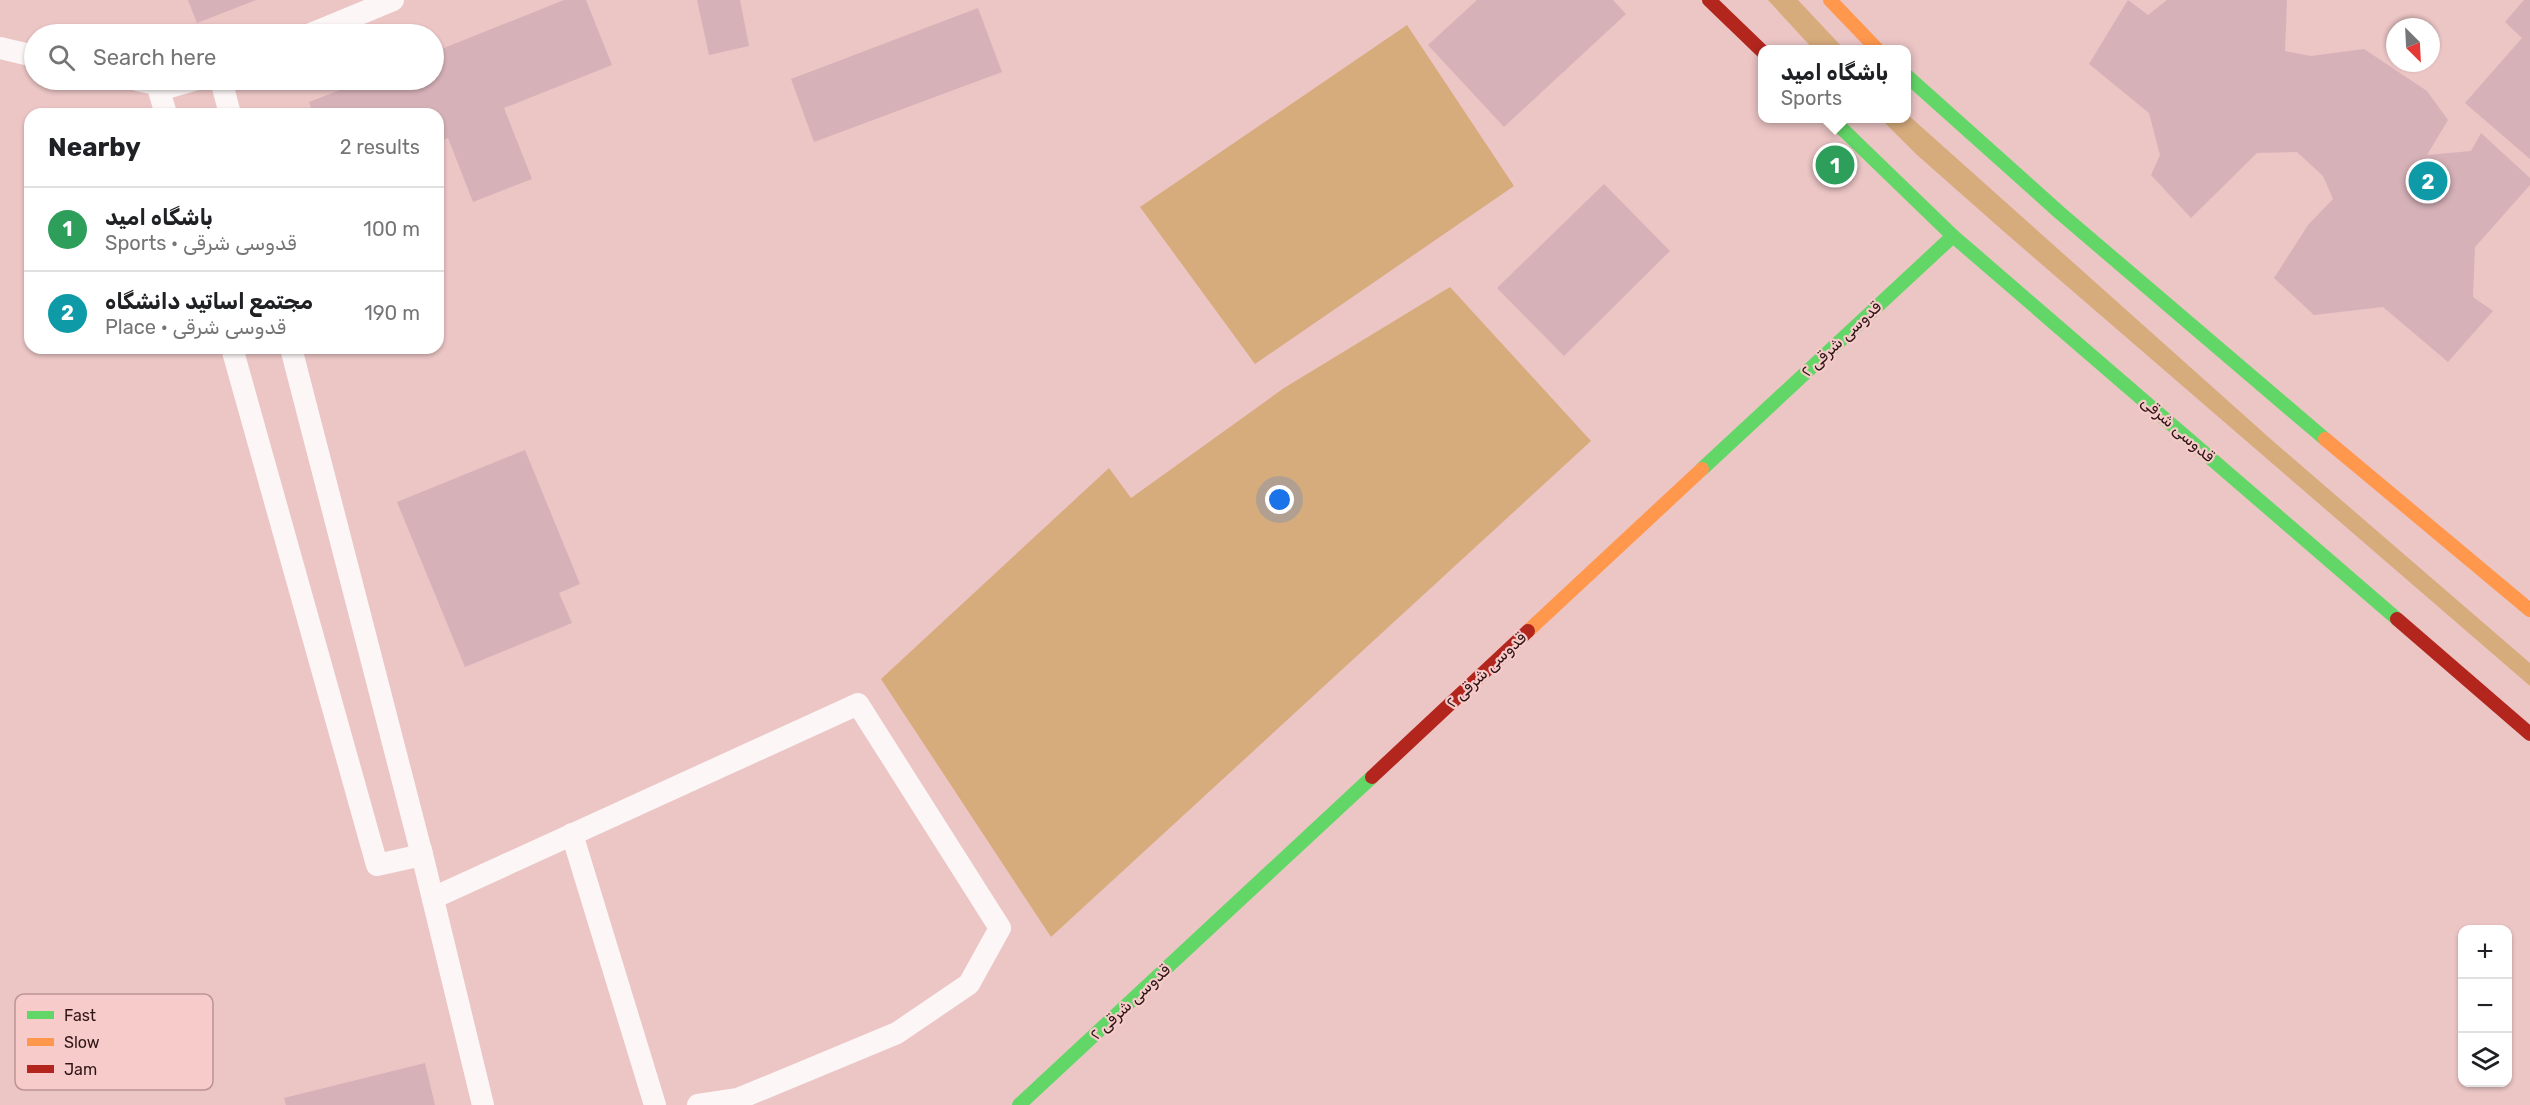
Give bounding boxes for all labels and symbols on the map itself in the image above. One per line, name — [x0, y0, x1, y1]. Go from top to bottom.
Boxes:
north arrow — [2386, 18, 2440, 72]
pin: 1 — [1816, 142, 1854, 188]
pin: 2 — [2408, 158, 2448, 204]
street label: قدوسی شرقی ۲ — [1797, 297, 1886, 382]
street label: قدوسی شرقی — [2137, 392, 2219, 467]
your location — [1265, 485, 1294, 514]
street label: قدوسی شرقی ۲ — [1442, 628, 1531, 713]
street label: قدوسی شرقی ۲ — [1086, 960, 1175, 1045]
legend — [15, 994, 213, 1090]
text: Fast — [64, 1006, 96, 1025]
text: Slow — [64, 1033, 100, 1052]
text: Jam — [64, 1060, 97, 1079]

